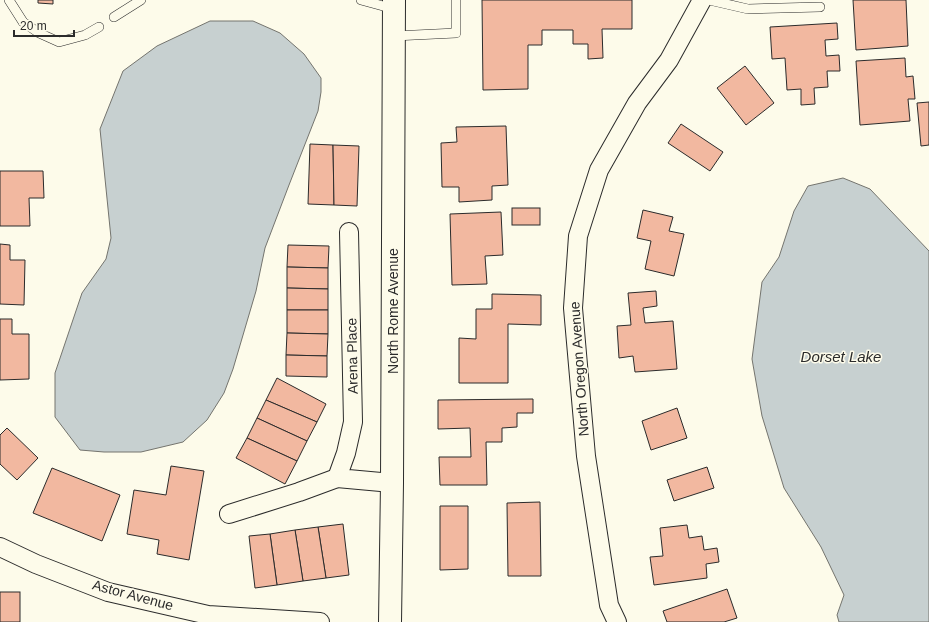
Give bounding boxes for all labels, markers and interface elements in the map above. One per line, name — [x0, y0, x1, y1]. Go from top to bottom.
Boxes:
scale bar — [14, 12, 74, 38]
text: 20 m — [20, 19, 47, 33]
street label: North Rome Avenue — [385, 248, 401, 374]
street label: North Oregon Avenue — [566, 301, 592, 437]
street label: Arena Place — [343, 318, 361, 394]
water label: Dorset Lake — [801, 348, 881, 365]
street label: Astor Avenue — [91, 577, 175, 614]

